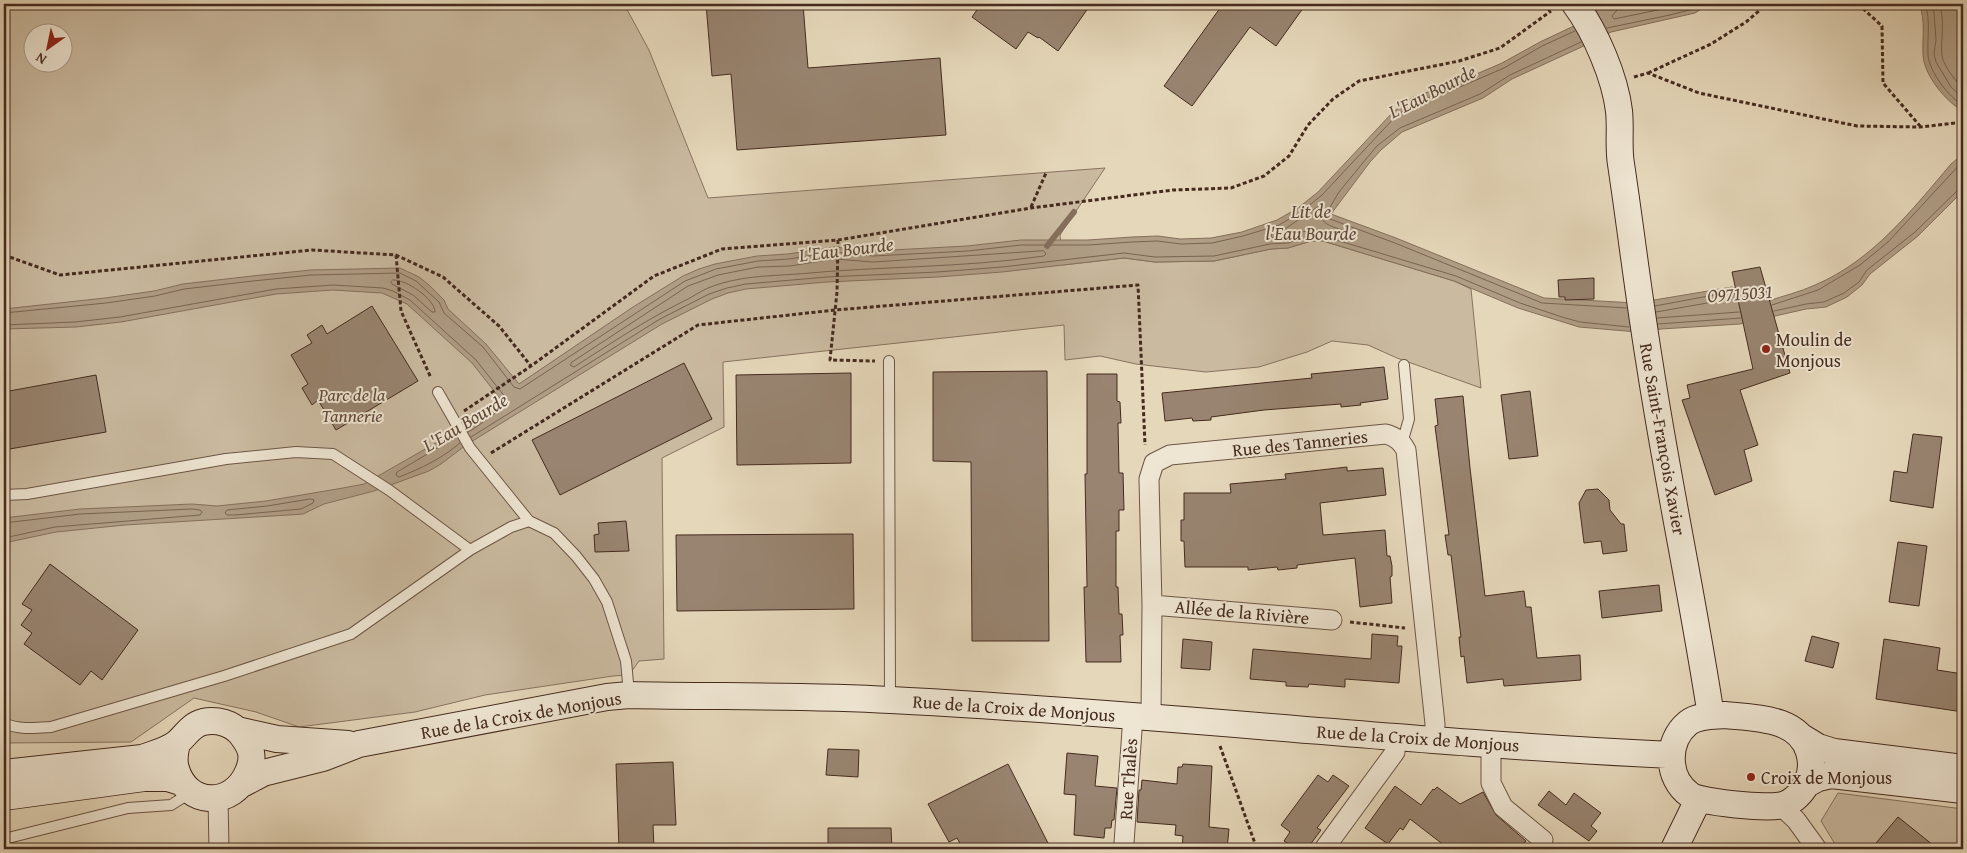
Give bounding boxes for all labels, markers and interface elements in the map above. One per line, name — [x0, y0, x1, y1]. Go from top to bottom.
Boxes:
north arrow — [22, 22, 72, 72]
text: N — [31, 48, 50, 70]
water label: L'Eau Bourde — [1382, 57, 1481, 126]
water label: Lit de l'Eau Bourde — [1265, 197, 1357, 247]
water label: L'Eau Bourde — [796, 229, 895, 269]
water label: O9715031 — [1706, 277, 1774, 309]
place label: Moulin de Monjous — [1776, 326, 1852, 374]
street label: Rue Saint-François Xavier — [1633, 341, 1693, 538]
marker: Moulin de Monjous — [1760, 343, 1772, 355]
park label: Parc de la Tannerie — [318, 381, 386, 429]
water label: L'Eau Bourde — [416, 385, 513, 459]
street label: Rue des Tanneries — [1231, 422, 1369, 464]
street label: Allée de la Rivière — [1174, 593, 1310, 631]
street label: Rue de la Croix de Monjous — [419, 684, 623, 746]
street label: Rue de la Croix de Monjous — [912, 687, 1116, 729]
street label: Rue de la Croix de Monjous — [1316, 717, 1520, 759]
street label: Rue Thalès — [1112, 737, 1144, 821]
place label: Croix de Monjous — [1761, 764, 1892, 791]
marker: Croix de Monjous — [1745, 771, 1757, 783]

